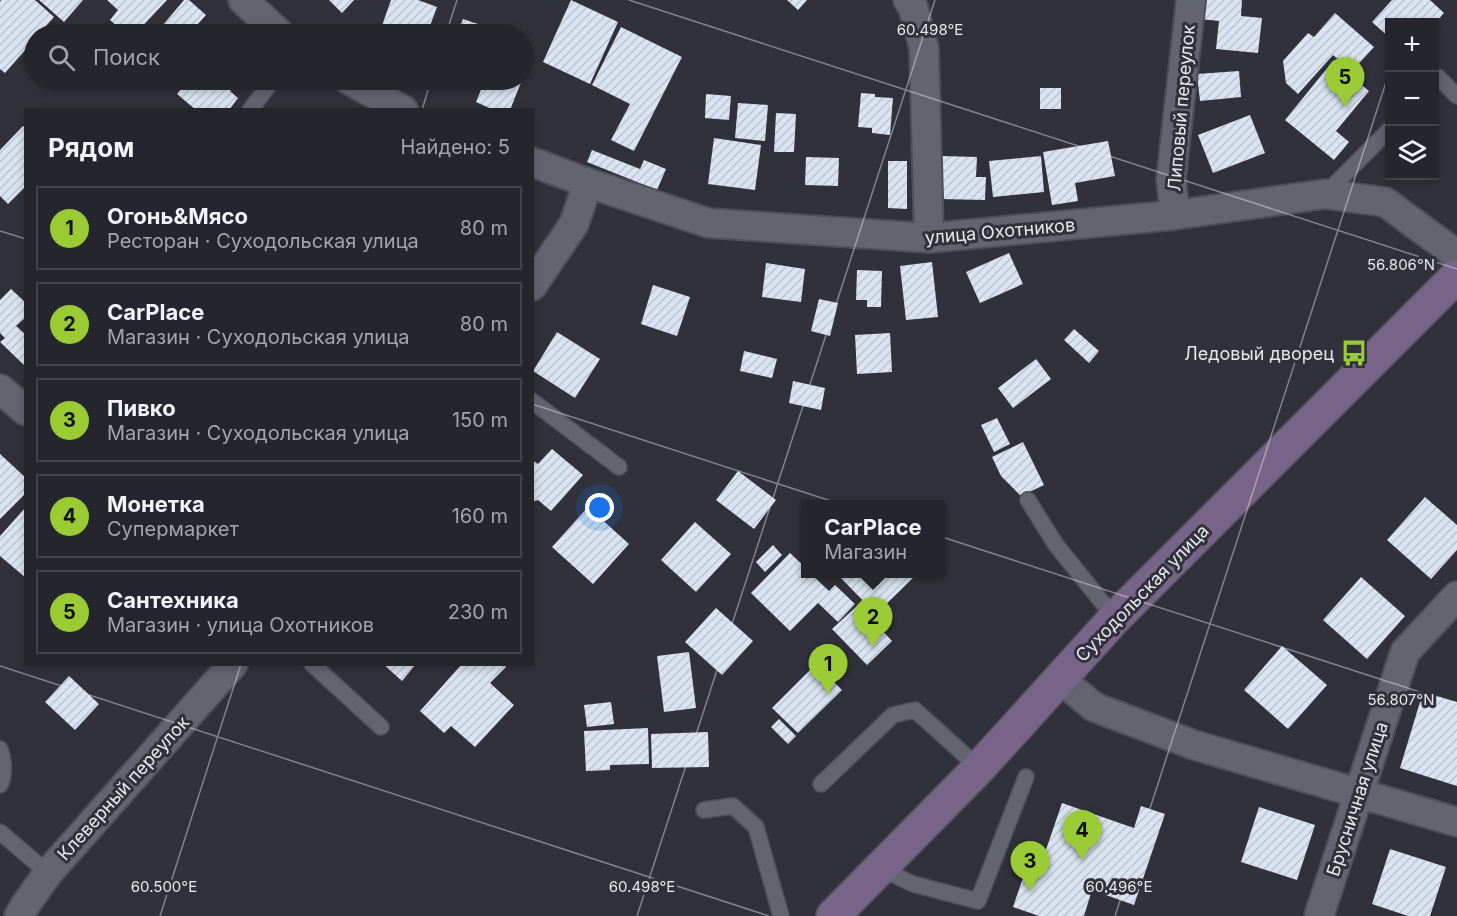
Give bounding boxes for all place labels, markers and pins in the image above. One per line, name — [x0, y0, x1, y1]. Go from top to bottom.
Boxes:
pin: 5 — [1326, 57, 1364, 107]
bus stop icon: Ледовый дворец — [1339, 338, 1369, 368]
place label: Ледовый дворец — [1184, 343, 1334, 364]
pin: 2 — [854, 598, 892, 647]
pin: 1 — [808, 644, 848, 694]
pin: 4 — [1062, 810, 1102, 860]
pin: 3 — [1010, 842, 1050, 891]

